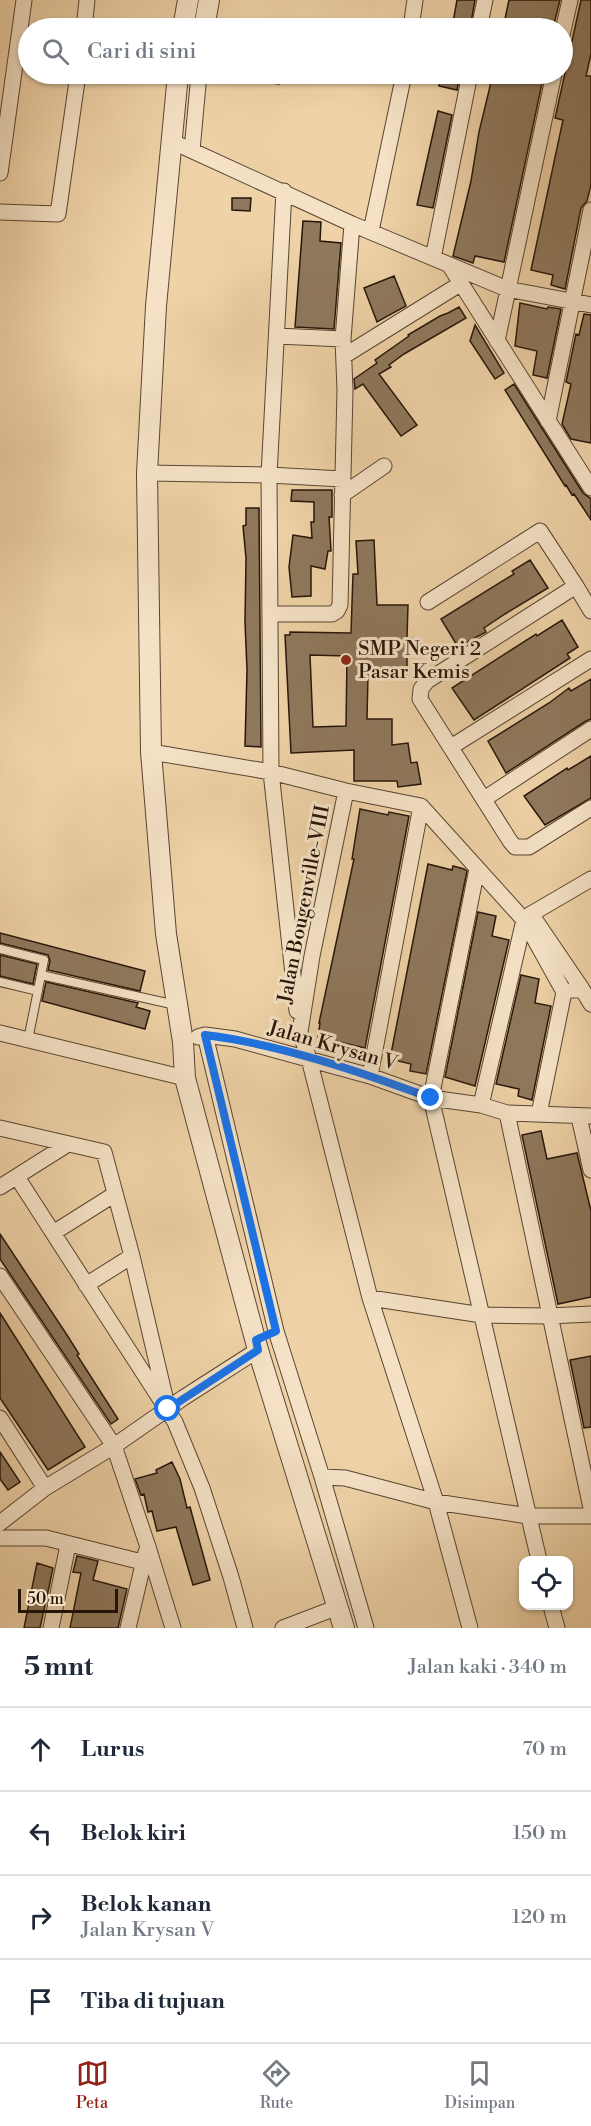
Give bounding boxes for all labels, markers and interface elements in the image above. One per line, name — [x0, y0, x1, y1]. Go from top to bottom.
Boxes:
search box — [18, 18, 573, 84]
icon: search — [39, 35, 72, 68]
text: Cari di sini — [87, 38, 197, 65]
place label: SMP Negeri 2 Pasar Kemis — [358, 637, 481, 685]
marker: SMP Negeri 2 Pasar Kemis — [339, 653, 353, 667]
street label: Jalan Bougenville-VIII — [273, 803, 336, 1006]
street label: Jalan Krysan V — [264, 1016, 401, 1077]
route end — [417, 1084, 443, 1110]
route start — [154, 1395, 180, 1421]
map controls — [519, 1556, 573, 1610]
button: locate — [519, 1556, 573, 1610]
scale bar — [18, 1586, 118, 1614]
text: 50 m — [27, 1589, 64, 1609]
text: 5 mnt — [24, 1651, 93, 1683]
text: Jalan kaki · 340 m — [408, 1655, 567, 1680]
icon: ahead — [24, 1733, 57, 1766]
text: Lurus — [81, 1736, 144, 1763]
text: 70 m — [523, 1737, 567, 1762]
icon: left — [24, 1817, 57, 1850]
text: Belok kiri — [81, 1820, 186, 1847]
text: 150 m — [512, 1821, 567, 1846]
text: Belok kanan — [81, 1891, 211, 1918]
icon: right — [24, 1901, 57, 1934]
text: 120 m — [512, 1905, 567, 1930]
text: Jalan Krysan V — [81, 1918, 215, 1943]
icon: arrive — [24, 1985, 57, 2018]
text: Tiba di tujuan — [81, 1988, 225, 2015]
tab: Peta — [76, 2057, 109, 2113]
tab: Rute — [260, 2057, 293, 2113]
tab: Disimpan — [445, 2057, 515, 2113]

